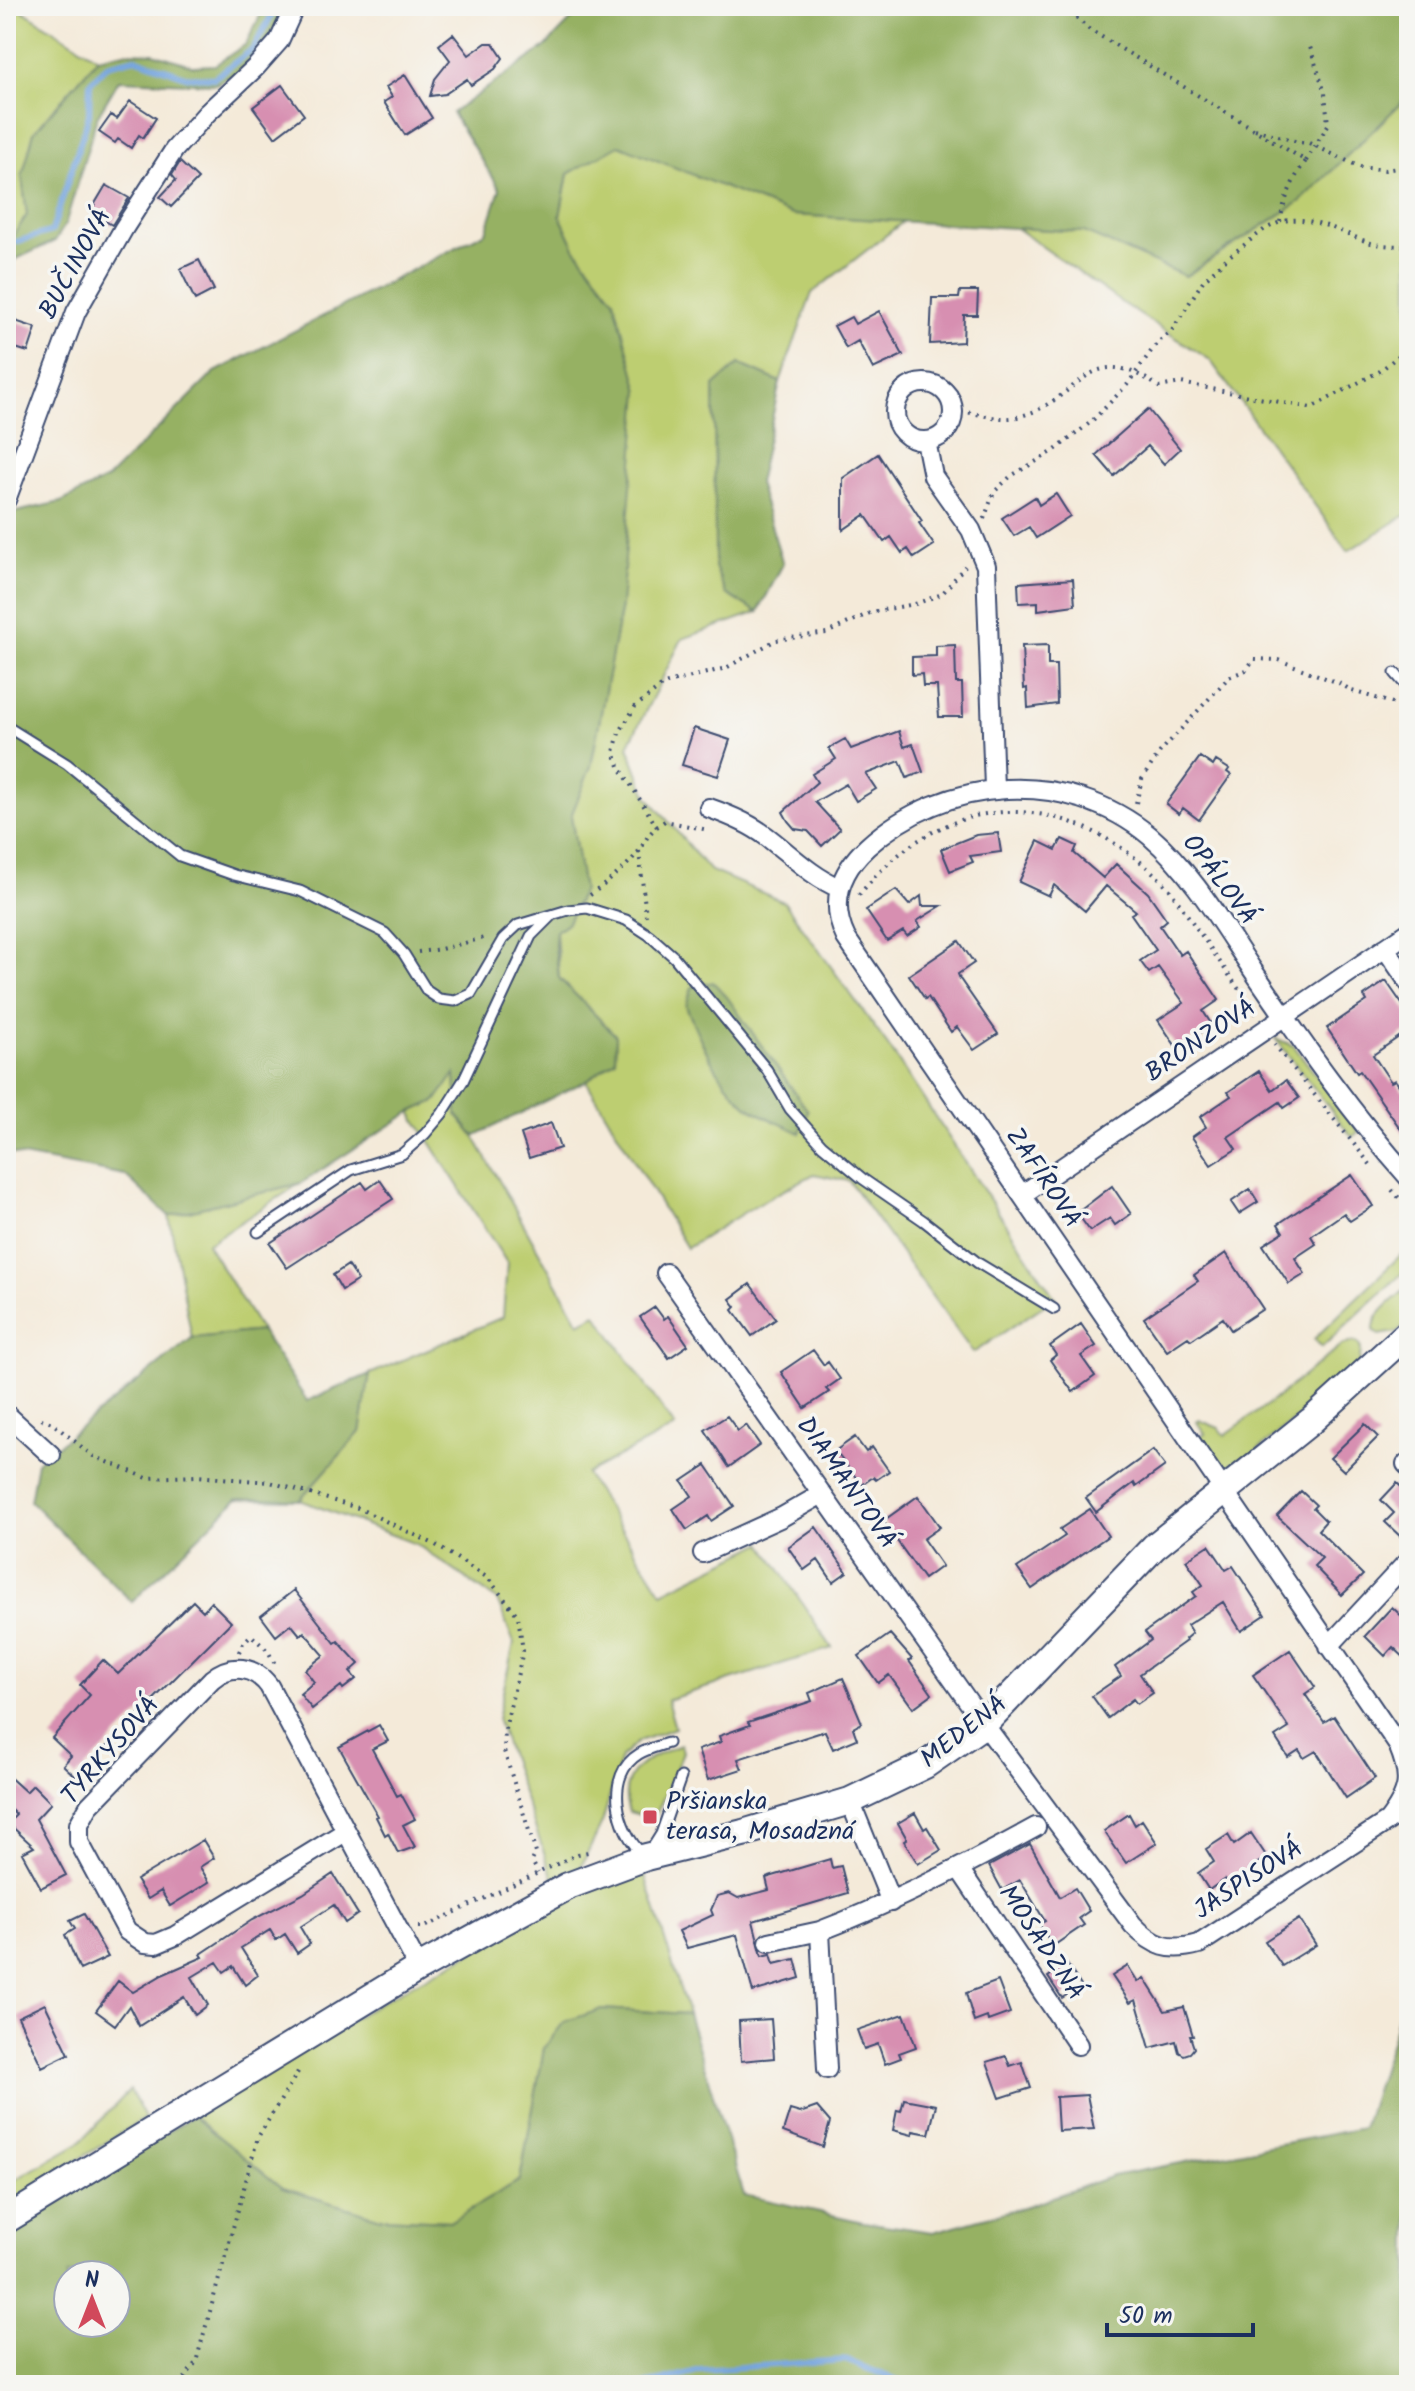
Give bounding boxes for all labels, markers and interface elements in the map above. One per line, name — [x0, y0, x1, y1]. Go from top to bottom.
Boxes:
street label: BUČINOVÁ — [28, 201, 124, 327]
street label: OPÁLOVÁ — [1170, 825, 1268, 935]
street label: BRONZOVÁ — [1137, 988, 1265, 1094]
street label: ZAFÍROVÁ — [994, 1119, 1092, 1237]
street label: DIAMANTOVÁ — [785, 1408, 907, 1558]
street label: MEDENÁ — [911, 1684, 1017, 1780]
street label: TYRKYSOVÁ — [51, 1687, 171, 1815]
place label: Pršianska terasa, Mosadzná — [666, 1781, 857, 1853]
marker: Pršianska terasa, Mosadzná — [641, 1808, 659, 1826]
street label: JASPISOVÁ — [1186, 1829, 1312, 1931]
street label: MOSADZNÁ — [987, 1876, 1095, 2010]
north arrow — [52, 2259, 132, 2339]
text: N — [85, 2264, 99, 2299]
scale bar — [1107, 2287, 1253, 2337]
text: 50 m — [1119, 2297, 1173, 2336]

